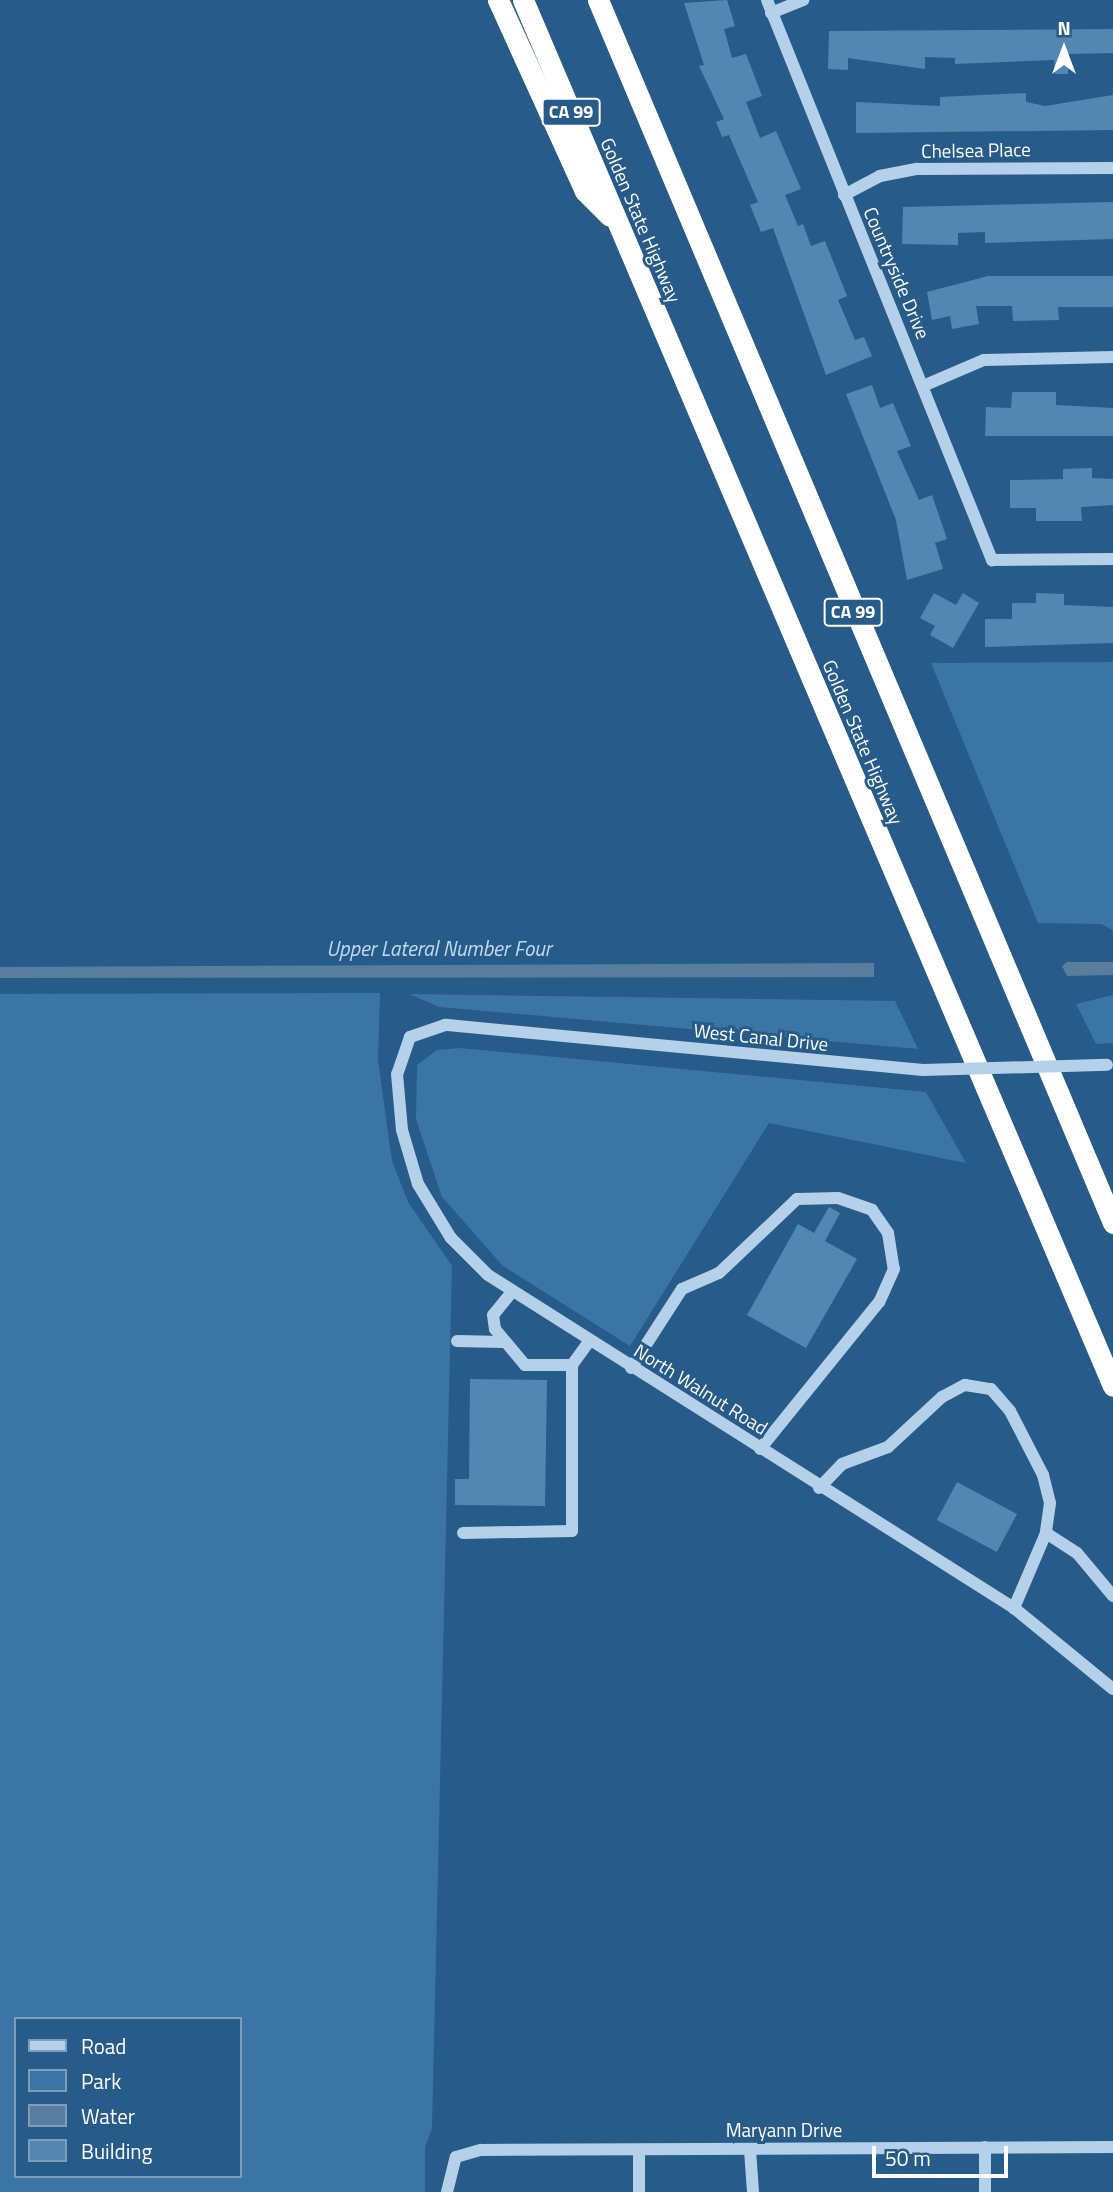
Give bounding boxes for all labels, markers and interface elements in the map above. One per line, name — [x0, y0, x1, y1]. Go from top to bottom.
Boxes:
text: N — [1057, 13, 1071, 42]
north arrow — [1029, 14, 1099, 84]
road number: CA 99 — [541, 98, 601, 127]
street label: Golden State Highway — [596, 134, 686, 306]
street label: Chelsea Place — [921, 138, 1031, 162]
street label: Countryside Drive — [859, 204, 935, 342]
road number: CA 99 — [823, 598, 883, 626]
street label: Golden State Highway — [818, 656, 908, 828]
water label: Upper Lateral Number Four — [327, 935, 551, 961]
street label: West Canal Drive — [692, 1019, 830, 1055]
street label: North Walnut Road — [630, 1339, 772, 1439]
legend — [14, 2017, 242, 2178]
text: Road — [81, 2030, 126, 2062]
text: Park — [81, 2065, 121, 2097]
text: Water — [81, 2100, 135, 2132]
street label: Maryann Drive — [726, 2119, 842, 2141]
scale bar — [875, 2132, 1012, 2176]
text: Building — [81, 2135, 152, 2167]
text: 50 m — [885, 2142, 931, 2174]

